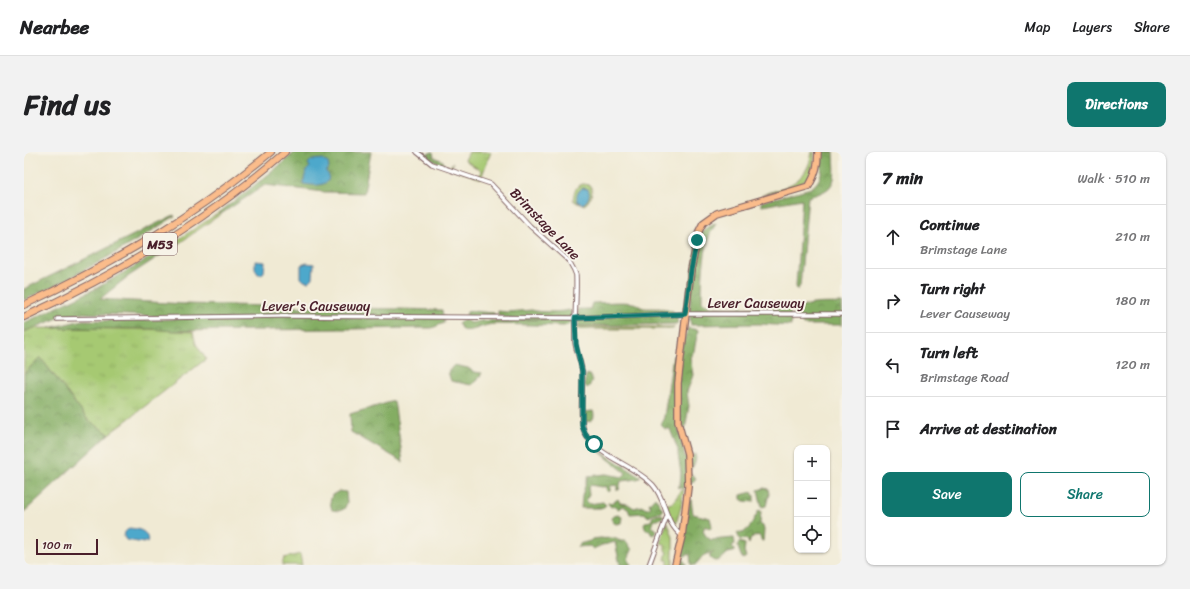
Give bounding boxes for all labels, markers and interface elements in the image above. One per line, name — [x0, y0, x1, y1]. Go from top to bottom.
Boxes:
text: Nearbee — [20, 11, 89, 44]
text: Map — [1025, 15, 1050, 40]
text: Layers — [1072, 15, 1112, 40]
text: Share — [1134, 15, 1170, 40]
text: Find us — [24, 80, 111, 129]
button: Directions — [1067, 82, 1166, 127]
text: 7 min — [882, 163, 923, 193]
text: Walk · 510 m — [1077, 167, 1150, 190]
street label: Brimstage Lane — [503, 182, 587, 266]
text: Continue — [920, 212, 980, 238]
text: 210 m — [1115, 225, 1150, 248]
icon: ahead — [882, 226, 904, 248]
route end — [688, 231, 706, 249]
road number: M53 — [143, 233, 177, 255]
text: Brimstage Lane — [920, 238, 1007, 261]
text: Turn right — [920, 276, 985, 302]
text: 180 m — [1115, 289, 1150, 312]
icon: right — [882, 290, 904, 312]
street label: Lever Causeway — [708, 291, 805, 316]
street label: Lever's Causeway — [262, 294, 371, 319]
text: Lever Causeway — [920, 302, 1010, 325]
text: Turn left — [920, 340, 978, 366]
text: 120 m — [1115, 353, 1150, 376]
icon: left — [882, 354, 904, 376]
text: Brimstage Road — [920, 366, 1009, 389]
text: Arrive at destination — [920, 416, 1057, 442]
icon: arrive — [882, 418, 904, 440]
route start — [585, 435, 603, 453]
map controls — [794, 445, 830, 553]
button: + — [794, 445, 830, 481]
button: Save — [882, 472, 1012, 517]
button: Share — [1020, 472, 1150, 517]
button: − — [794, 481, 830, 517]
button: locate — [794, 517, 830, 553]
text: 100 m — [42, 536, 72, 555]
scale bar — [36, 537, 98, 556]

